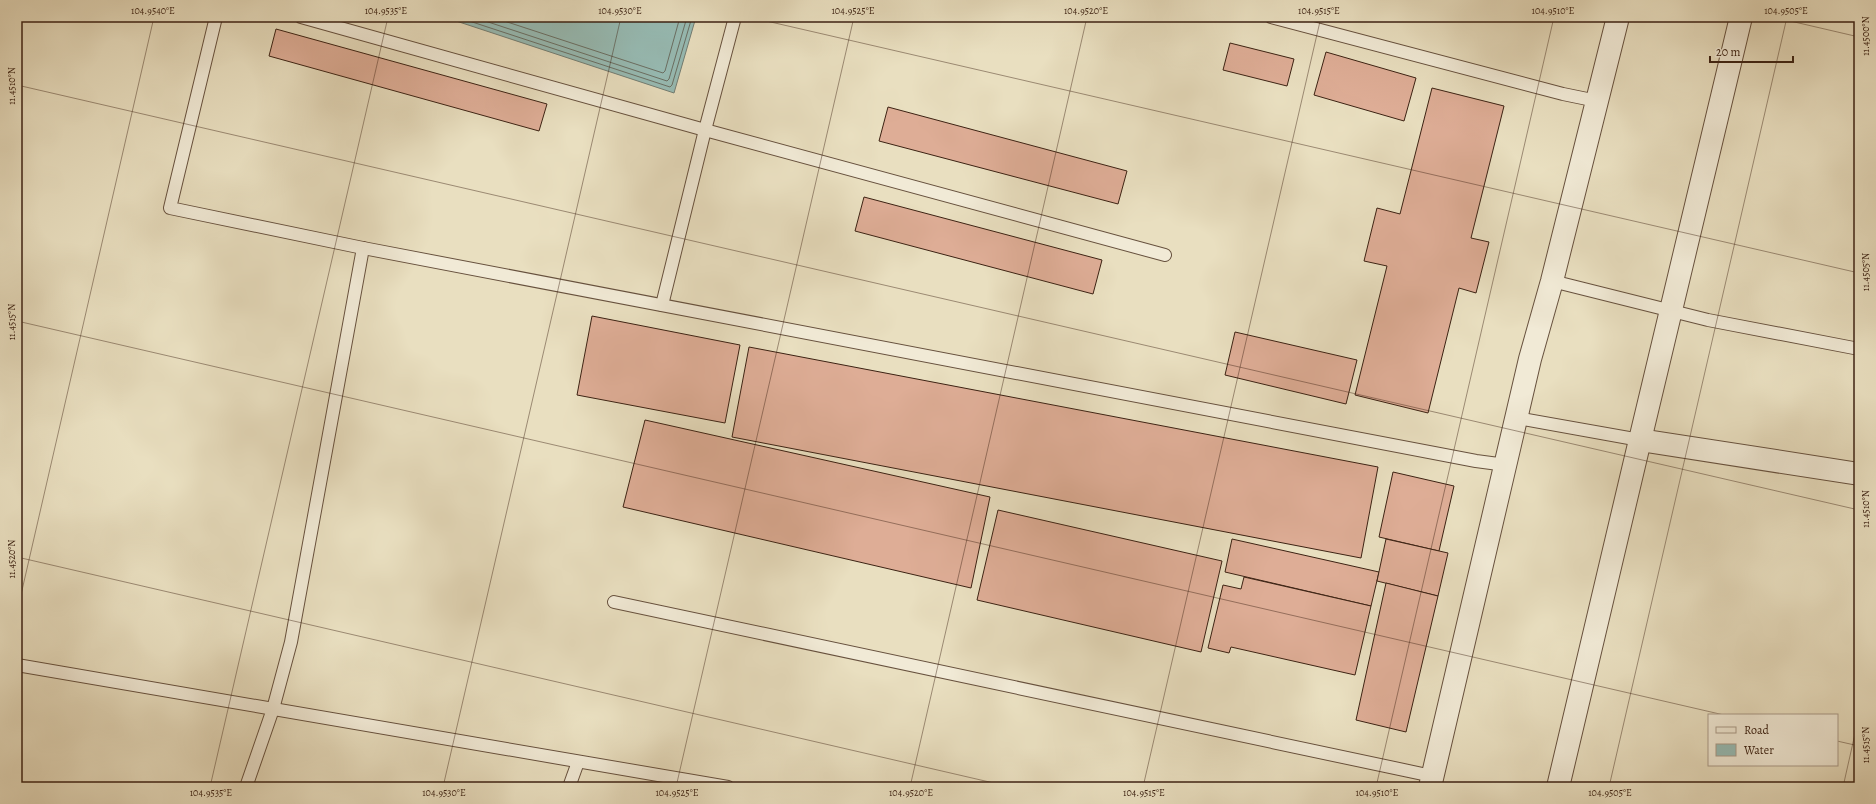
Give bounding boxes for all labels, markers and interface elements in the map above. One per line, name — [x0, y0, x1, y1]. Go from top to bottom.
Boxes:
text: 104.9540°E — [131, 4, 175, 17]
text: 104.9535°E — [365, 4, 407, 17]
text: 104.9530°E — [598, 4, 642, 17]
text: 104.9525°E — [831, 4, 875, 17]
text: 104.9520°E — [1064, 4, 1108, 17]
text: 104.9515°E — [1298, 4, 1340, 17]
text: 104.9510°E — [1532, 4, 1575, 17]
text: 104.9505°E — [1764, 4, 1808, 17]
text: 11.4500°N — [1859, 16, 1872, 56]
scale bar — [1710, 38, 1793, 64]
text: 20 m — [1716, 44, 1740, 60]
text: 11.4510°N — [5, 67, 18, 105]
text: 11.4505°N — [1859, 253, 1872, 291]
text: 11.4515°N — [5, 304, 18, 340]
text: 11.4510°N — [1859, 490, 1872, 528]
text: 11.4520°N — [5, 539, 18, 579]
legend — [1708, 714, 1838, 766]
text: Road — [1744, 722, 1770, 738]
text: 11.4515°N — [1859, 727, 1872, 763]
text: Water — [1743, 742, 1774, 758]
text: 104.9535°E — [190, 786, 232, 799]
text: 104.9530°E — [422, 786, 466, 799]
text: 104.9525°E — [655, 786, 699, 799]
text: 104.9520°E — [889, 786, 933, 799]
text: 104.9515°E — [1123, 786, 1165, 799]
text: 104.9510°E — [1356, 786, 1399, 799]
text: 104.9505°E — [1588, 786, 1632, 799]

